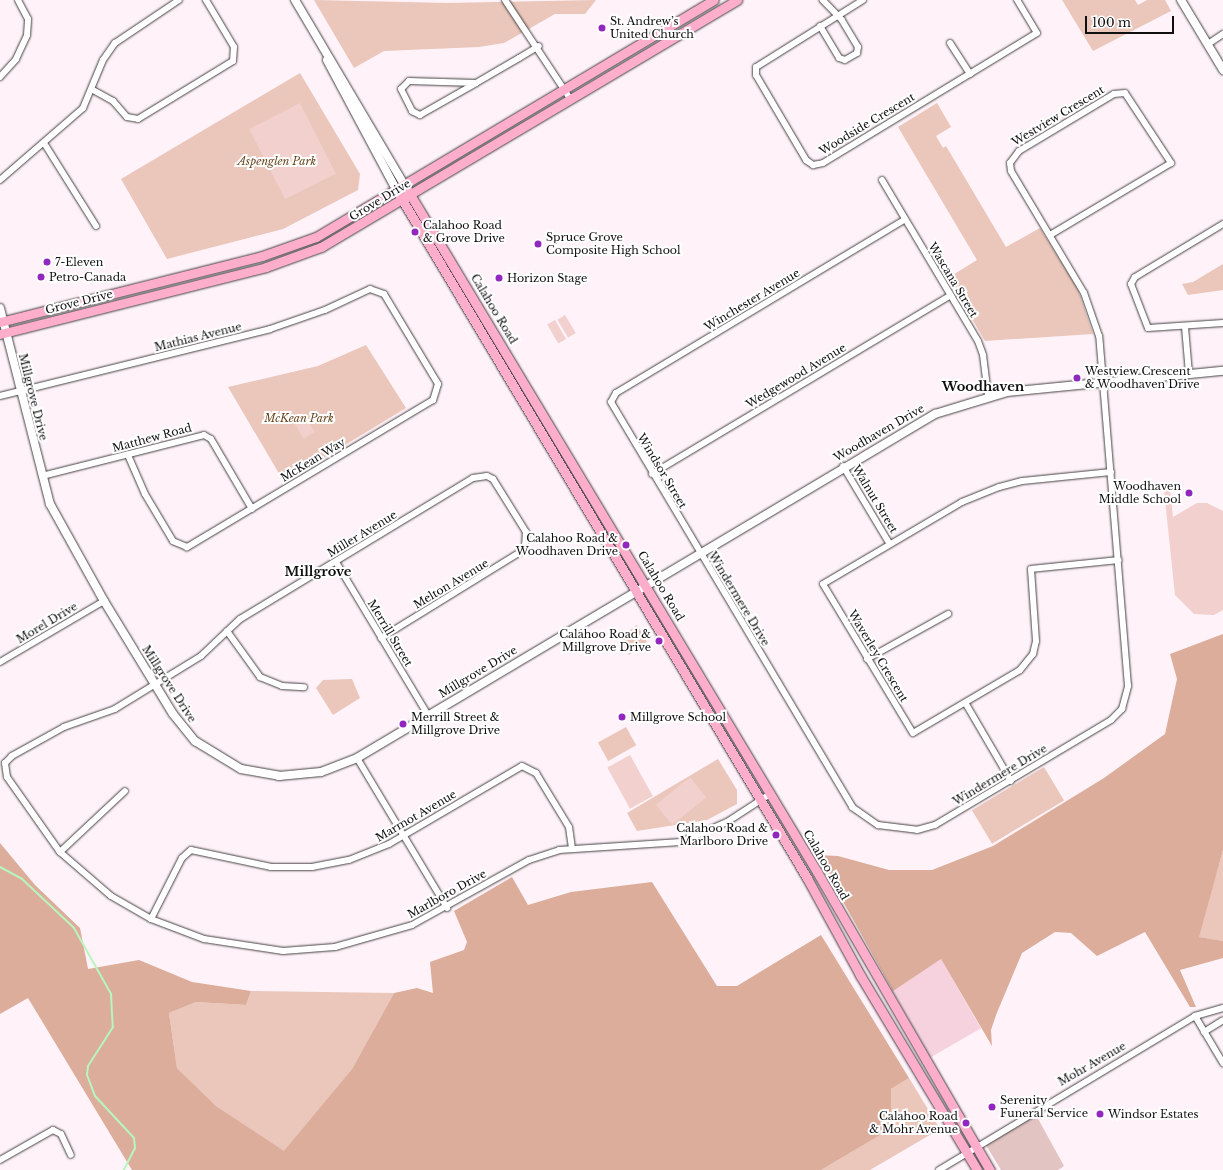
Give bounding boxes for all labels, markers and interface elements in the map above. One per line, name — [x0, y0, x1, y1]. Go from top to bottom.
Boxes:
scale bar — [1087, 8, 1176, 34]
place label: St. Andrew’s United Church — [610, 15, 694, 41]
text: 100 m — [1092, 15, 1131, 30]
marker: St. Andrew’s United Church — [597, 23, 607, 33]
street label: Westview Crescent — [1009, 83, 1107, 149]
street label: Woodside Crescent — [817, 90, 917, 158]
park label: Aspenglen Park — [238, 154, 316, 168]
street label: Grove Drive — [347, 177, 413, 223]
place label: Calahoo Road & Grove Drive — [423, 219, 505, 245]
marker: Calahoo Road & Grove Drive — [410, 227, 420, 237]
place label: Spruce Grove Composite High School — [546, 231, 681, 257]
marker: Spruce Grove Composite High School — [533, 239, 543, 249]
street label: Wascana Street — [925, 240, 981, 320]
place label: 7-Eleven — [55, 255, 103, 269]
marker: 7-Eleven — [42, 257, 52, 267]
street label: Winchester Avenue — [702, 266, 802, 334]
place label: Petro-Canada — [49, 270, 126, 284]
place label: Horizon Stage — [507, 271, 587, 285]
marker: Petro-Canada — [36, 272, 46, 282]
street label: Calahoo Road — [468, 272, 520, 346]
marker: Horizon Stage — [494, 273, 504, 283]
street label: Grove Drive — [44, 287, 114, 317]
street label: Mathias Avenue — [153, 320, 243, 354]
street label: Wedgewood Avenue — [744, 341, 848, 411]
street label: Millgrove Drive — [16, 352, 50, 442]
place label: Westview Crescent & Woodhaven Drive — [1085, 365, 1200, 391]
marker: Westview Crescent & Woodhaven Drive — [1072, 373, 1082, 383]
district label: Woodhaven — [942, 379, 1024, 395]
street label: Woodhaven Drive — [831, 402, 927, 464]
park label: McKean Park — [264, 411, 334, 425]
street label: Matthew Road — [111, 421, 193, 455]
street label: Windsor Street — [634, 431, 690, 511]
street label: McKean Way — [278, 435, 348, 485]
street label: Walnut Street — [850, 463, 900, 535]
place label: Woodhaven Middle School — [1099, 480, 1181, 506]
marker: Woodhaven Middle School — [1184, 488, 1194, 498]
street label: Miller Avenue — [325, 508, 399, 560]
place label: Calahoo Road & Woodhaven Drive — [516, 532, 618, 558]
marker: Calahoo Road & Woodhaven Drive — [621, 540, 631, 550]
street label: Calahoo Road — [635, 549, 687, 623]
street label: Windermere Drive — [706, 550, 772, 648]
street label: Melton Avenue — [411, 556, 491, 612]
district label: Millgrove — [285, 564, 351, 580]
street label: Merrill Street — [365, 597, 415, 669]
street label: Morel Drive — [14, 600, 80, 646]
street label: Waverley Crescent — [845, 608, 911, 704]
place label: Calahoo Road & Millgrove Drive — [559, 628, 651, 654]
marker: Calahoo Road & Millgrove Drive — [654, 636, 664, 646]
street label: Millgrove Drive — [139, 643, 199, 725]
street label: Millgrove Drive — [436, 643, 520, 701]
place label: Millgrove School — [630, 710, 726, 724]
place label: Merrill Street & Millgrove Drive — [411, 711, 500, 737]
marker: Millgrove School — [617, 712, 627, 722]
marker: Merrill Street & Millgrove Drive — [398, 719, 408, 729]
street label: Windermere Drive — [951, 742, 1049, 808]
street label: Marmot Avenue — [373, 787, 459, 845]
place label: Calahoo Road & Marlboro Drive — [676, 822, 768, 848]
street label: Calahoo Road — [801, 828, 851, 902]
marker: Calahoo Road & Marlboro Drive — [771, 830, 781, 840]
street label: Marlboro Drive — [405, 867, 489, 921]
street label: Mohr Avenue — [1055, 1039, 1129, 1089]
place label: Serenity Funeral Service — [1000, 1094, 1088, 1120]
marker: Serenity Funeral Service — [987, 1102, 997, 1112]
place label: Windsor Estates — [1108, 1107, 1199, 1121]
marker: Windsor Estates — [1095, 1109, 1105, 1119]
place label: Calahoo Road & Mohr Avenue — [868, 1110, 958, 1136]
marker: Calahoo Road & Mohr Avenue — [961, 1118, 971, 1128]

